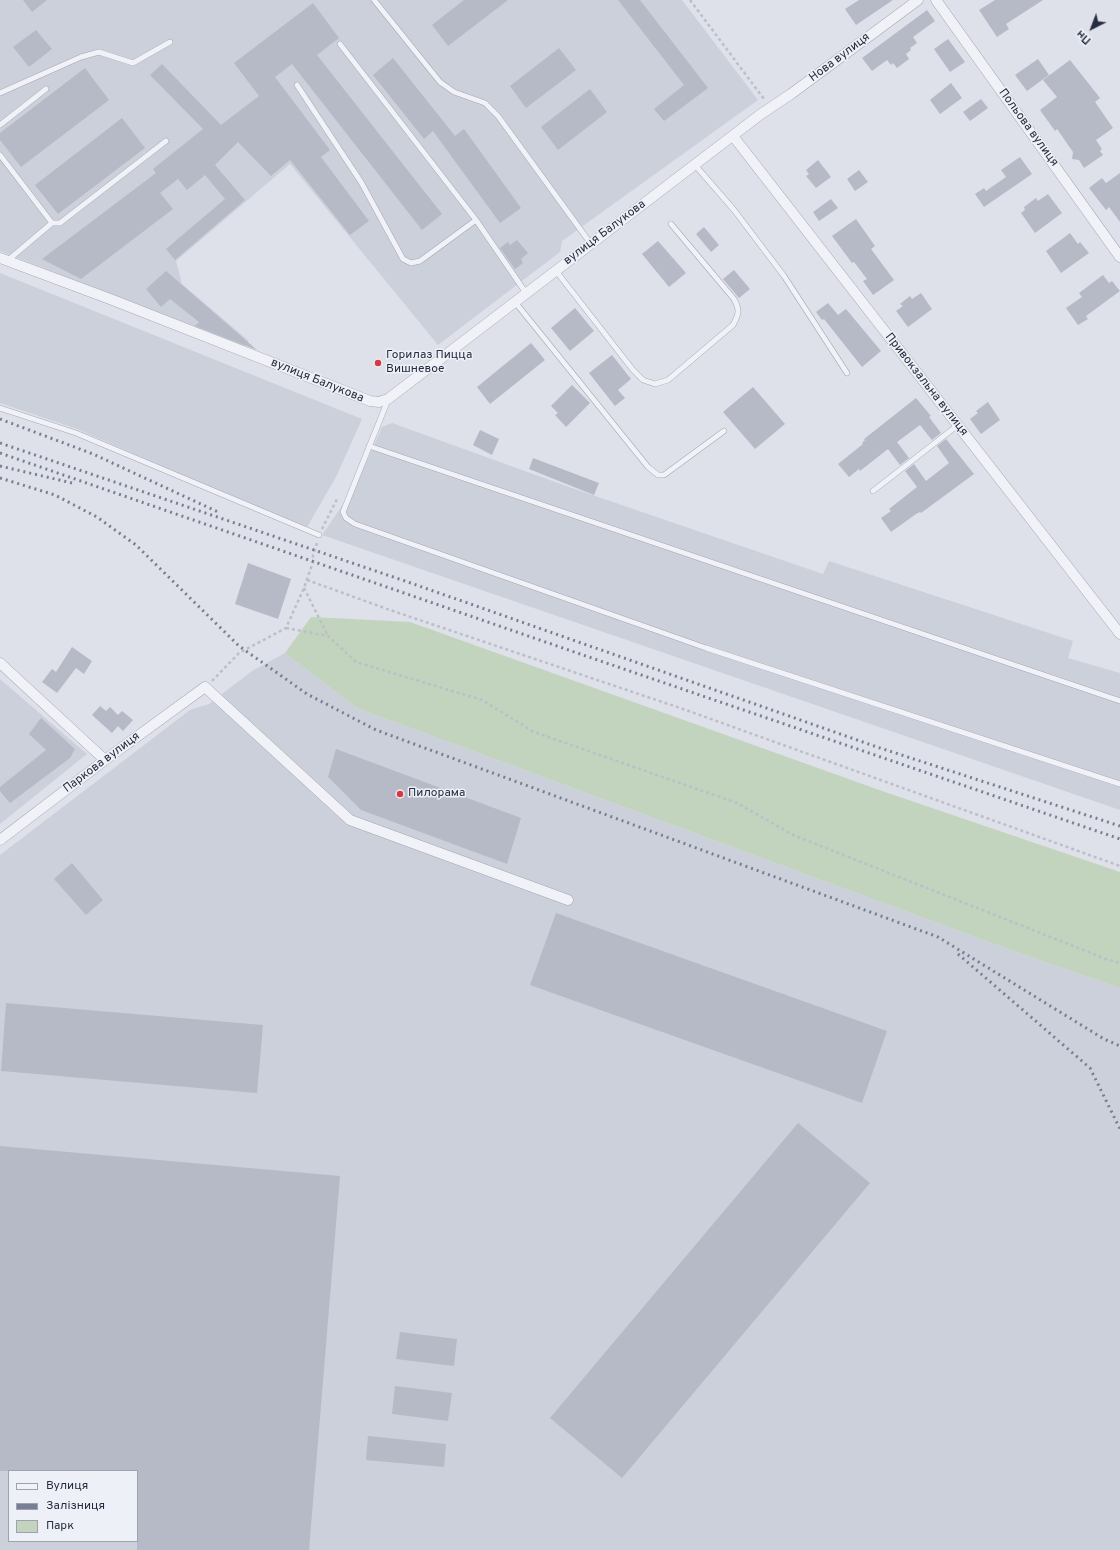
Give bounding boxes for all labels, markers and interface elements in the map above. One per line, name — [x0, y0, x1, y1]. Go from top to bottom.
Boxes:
north arrow — [1072, 8, 1112, 48]
text: Пн — [1074, 27, 1094, 47]
street label: Нова вулиця — [807, 30, 873, 86]
street label: Польова вулиця — [995, 86, 1061, 170]
street label: вулиця Балукова — [561, 197, 649, 269]
street label: Привокзальна вулиця — [881, 331, 971, 439]
place label: Горилаз Пицца Вишневое — [386, 349, 472, 377]
street label: вулиця Балукова — [268, 356, 366, 406]
marker: Горилаз Пицца Вишневое — [373, 358, 383, 368]
street label: Паркова вулиця — [61, 730, 143, 796]
place label: Пилорама — [408, 787, 465, 801]
marker: Пилорама — [395, 789, 405, 799]
legend — [8, 1470, 138, 1542]
text: Вулиця — [46, 1478, 88, 1494]
text: Залізниця — [46, 1498, 105, 1514]
text: Парк — [46, 1518, 74, 1534]

